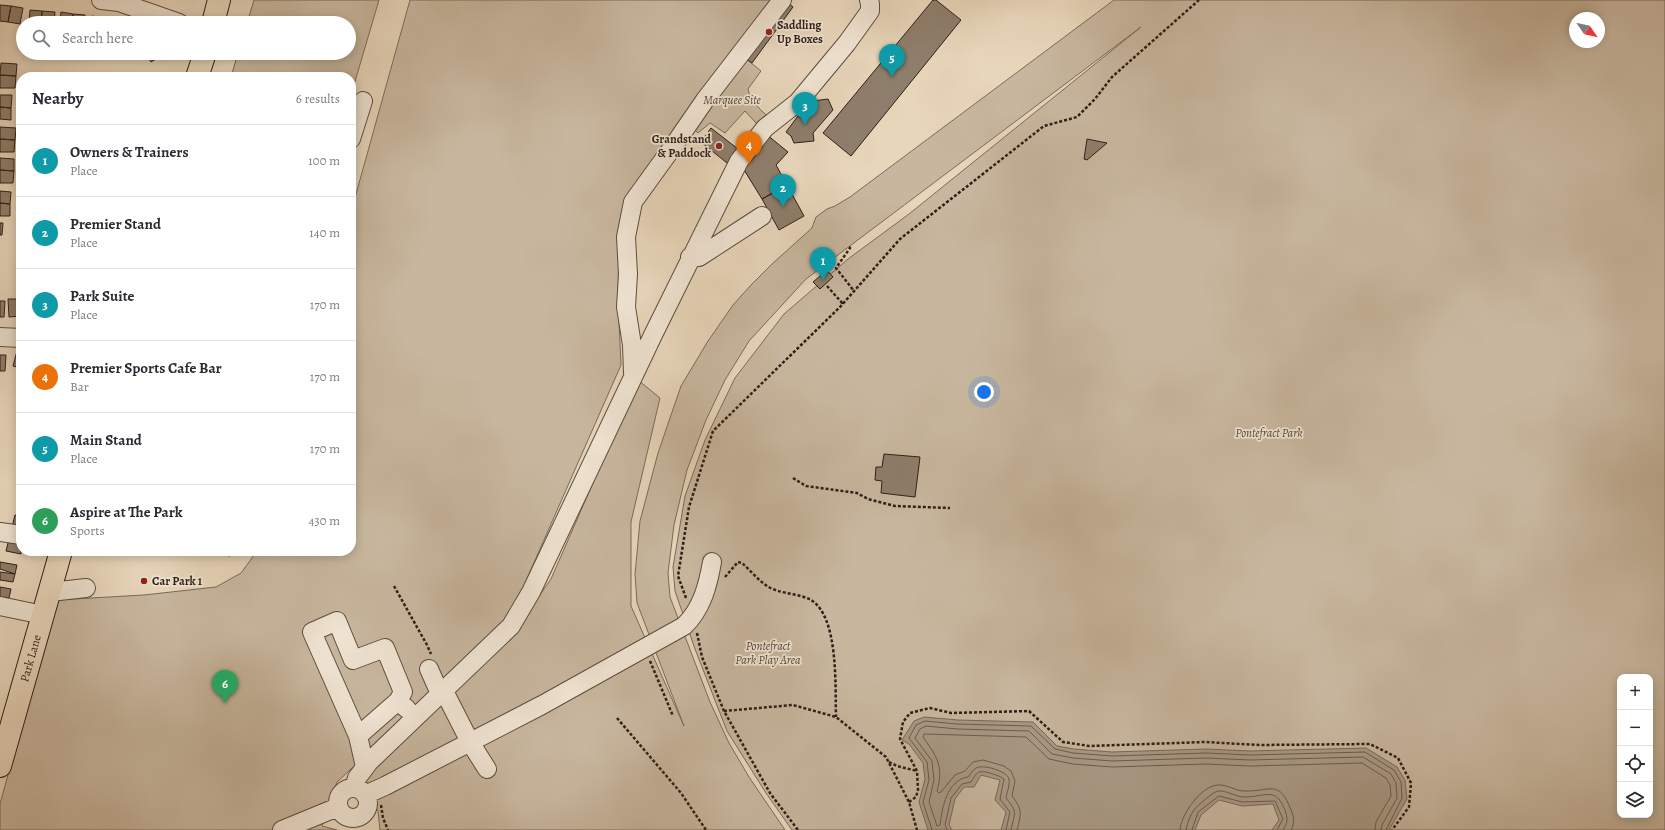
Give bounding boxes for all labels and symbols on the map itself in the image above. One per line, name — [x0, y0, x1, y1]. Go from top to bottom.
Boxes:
north arrow — [1569, 12, 1605, 48]
place label: Saddling Up Boxes — [777, 17, 823, 47]
marker: Saddling Up Boxes — [764, 27, 774, 37]
pin: 5 — [879, 44, 905, 77]
park label: Marquee Site — [703, 92, 762, 108]
pin: 3 — [792, 92, 818, 125]
place label: Grandstand & Paddock — [652, 131, 712, 161]
pin: 4 — [736, 131, 762, 164]
marker: Grandstand & Paddock — [714, 141, 724, 151]
pin: 2 — [770, 174, 796, 207]
pin: 1 — [810, 247, 836, 280]
your location — [974, 382, 994, 402]
park label: Pontefract Park — [1235, 425, 1303, 441]
place label: Car Park 1 — [152, 573, 203, 589]
marker: Car Park 1 — [139, 576, 149, 586]
street label: Park Lane — [16, 633, 45, 684]
park label: Pontefract Park Play Area — [735, 638, 801, 668]
pin: 6 — [212, 670, 238, 703]

